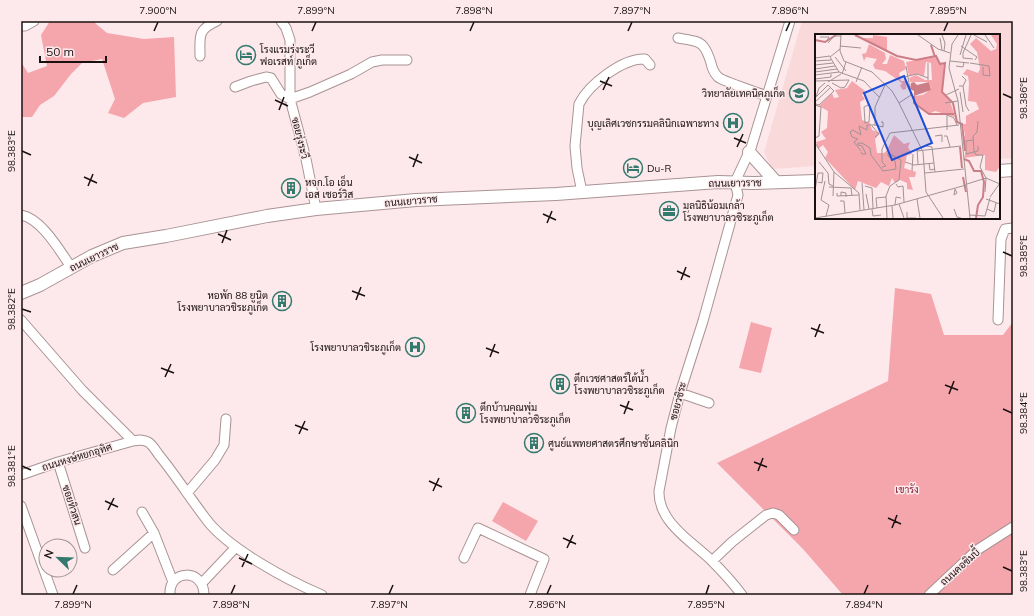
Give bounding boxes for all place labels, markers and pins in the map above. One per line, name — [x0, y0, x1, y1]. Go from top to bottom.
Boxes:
place label: โรงแรมรุ่งระวี ฟอเรสท์ ภูเก็ต — [259, 43, 317, 69]
hotel icon: โรงแรมรุ่งระวี ฟอเรสท์ ภูเก็ต — [235, 44, 257, 66]
school or university icon: วิทยาลัยเทคนิคภูเก็ต — [788, 82, 810, 104]
place label: วิทยาลัยเทคนิคภูเก็ต — [701, 86, 785, 101]
hospital icon: บุญเลิศเวชกรรมคลินิกเฉพาะทาง — [722, 112, 744, 134]
place label: บุญเลิศเวชกรรมคลินิกเฉพาะทาง — [587, 117, 719, 131]
hotel icon: Du-R — [622, 157, 644, 179]
place label: Du-R — [647, 162, 672, 175]
place label: หจก.โอ เอ็น เอส เซอร์วิส — [305, 175, 353, 201]
building icon: หจก.โอ เอ็น เอส เซอร์วิส — [280, 177, 302, 199]
place label: มูลนิธิน้อมเกล้า โรงพยาบาลวชิระภูเก็ต — [682, 199, 774, 225]
office icon: มูลนิธิน้อมเกล้า โรงพยาบาลวชิระภูเก็ต — [658, 200, 680, 222]
place label: หอพัก 88 ยูนิต โรงพยาบาลวชิระภูเก็ต — [177, 289, 268, 315]
building icon: หอพัก 88 ยูนิต โรงพยาบาลวชิระภูเก็ต — [271, 290, 293, 312]
hospital icon: โรงพยาบาลวชิระภูเก็ต — [404, 336, 426, 358]
place label: โรงพยาบาลวชิระภูเก็ต — [310, 340, 401, 355]
place label: ตึกเวชศาสตร์ใต้น้ำ โรงพยาบาลวชิระภูเก็ต — [573, 369, 665, 398]
building icon: ตึกเวชศาสตร์ใต้น้ำ โรงพยาบาลวชิระภูเก็ต — [549, 373, 571, 395]
place label: ตึกบ้านคุณพุ่ม โรงพยาบาลวชิระภูเก็ต — [479, 401, 571, 427]
building icon: ตึกบ้านคุณพุ่ม โรงพยาบาลวชิระภูเก็ต — [455, 402, 477, 424]
building icon: ศูนย์แพทยศาสตรศึกษาชั้นคลินิก — [523, 432, 545, 454]
place label: ศูนย์แพทยศาสตรศึกษาชั้นคลินิก — [548, 434, 679, 451]

